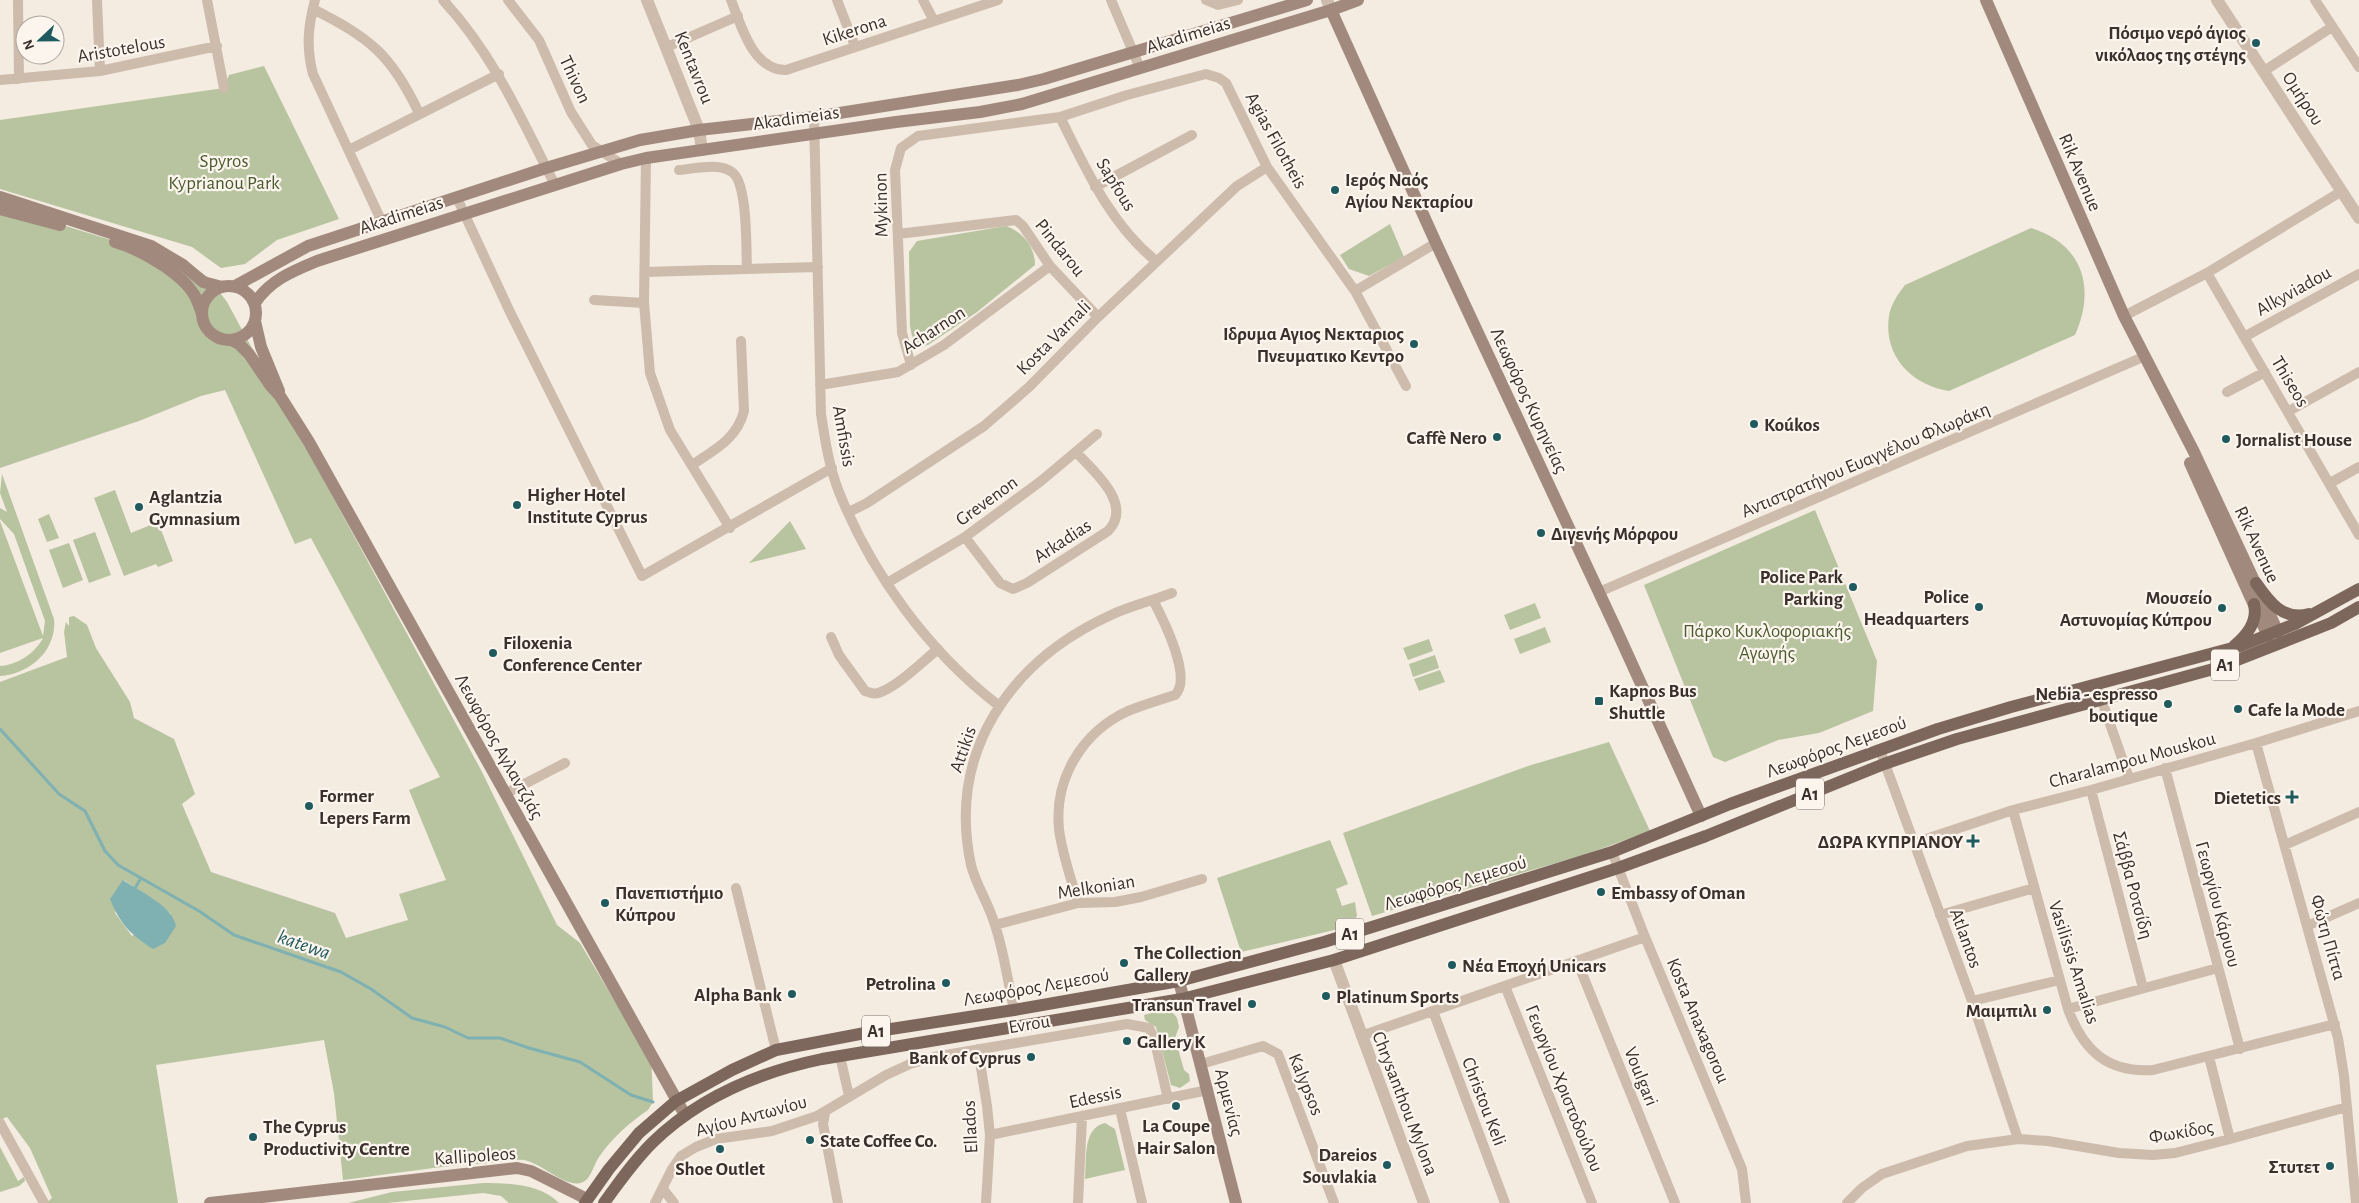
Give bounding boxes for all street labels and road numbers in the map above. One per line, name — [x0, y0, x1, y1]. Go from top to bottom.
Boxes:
street label: Kikerona — [820, 11, 889, 50]
street label: Akadimeias — [1144, 14, 1233, 57]
street label: Kentavrou — [671, 29, 717, 107]
street label: Aristotelous — [76, 32, 167, 67]
street label: Thivon — [555, 53, 594, 106]
street label: Ομήρου — [2279, 69, 2327, 129]
street label: Agias Filotheis — [1241, 89, 1310, 192]
street label: Akadimeias — [752, 103, 841, 134]
street label: Rik Avenue — [2055, 131, 2104, 214]
street label: Sapfous — [1092, 155, 1139, 214]
street label: Mykinon — [871, 172, 892, 238]
street label: Akadimeias — [357, 193, 446, 238]
street label: Pindarou — [1031, 216, 1089, 281]
street label: Alkyviadou — [2253, 263, 2335, 320]
street label: Kosta Varnali — [1013, 297, 1095, 379]
street label: Acharnon — [899, 303, 969, 358]
street label: Λεωφόρος Κυρηνείας — [1487, 325, 1571, 476]
street label: Thiseos — [2267, 353, 2312, 411]
street label: Αντιστρατήγου Ευαγγέλου Φλωράκη — [1739, 399, 1993, 521]
street label: Amfissis — [829, 404, 858, 468]
street label: Grevenon — [953, 473, 1021, 530]
street label: Rik Avenue — [2231, 503, 2283, 586]
street label: Arkadias — [1031, 516, 1095, 567]
road number: A1 — [2211, 650, 2239, 680]
street label: Λεωφόρος Αγλαντζιάς — [451, 671, 546, 823]
street label: Λεωφόρος Λεμεσού — [1764, 713, 1909, 782]
street label: Attikis — [947, 724, 980, 775]
street label: Charalampou Mouskou — [2047, 729, 2218, 792]
road number: A1 — [1796, 779, 1824, 810]
street label: Σάββα Ροτσίδη — [2109, 830, 2156, 941]
street label: Γεωργίου Κάρυου — [2192, 839, 2244, 969]
street label: Λεωφόρος Λεμεσού — [1382, 853, 1529, 914]
street label: Melkonian — [1056, 872, 1136, 903]
street label: Φώτη Πίττα — [2306, 893, 2349, 982]
street label: Vasilissis Amalias — [2045, 899, 2102, 1026]
street label: Atlantos — [1946, 906, 1985, 971]
road number: A1 — [1336, 919, 1364, 950]
street label: Kosta Anaxagorou — [1663, 955, 1733, 1086]
street label: Λεωφόρος Λεμεσού — [962, 965, 1111, 1010]
street label: Γεωργίου Χριστοδούλου — [1521, 1002, 1606, 1175]
street label: Evrou — [1007, 1012, 1052, 1037]
road number: A1 — [862, 1016, 890, 1046]
street label: Chrysanthou Mylona — [1368, 1029, 1441, 1178]
street label: Voulgari — [1620, 1044, 1661, 1109]
street label: Kalypsos — [1285, 1051, 1327, 1118]
street label: Christou Keli — [1458, 1055, 1509, 1148]
street label: Αρμενίας — [1211, 1067, 1246, 1138]
street label: Edessis — [1067, 1083, 1123, 1112]
street label: Αγίου Αντωνίου — [694, 1092, 809, 1140]
street label: Ellados — [960, 1100, 981, 1154]
street label: Φωκίδος — [2147, 1117, 2215, 1148]
street label: Kallipoleos — [434, 1144, 517, 1169]

